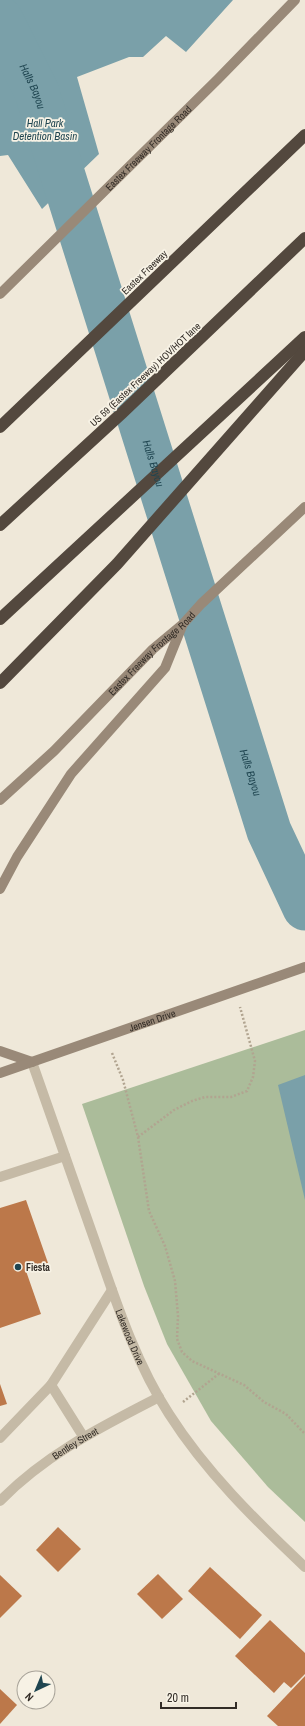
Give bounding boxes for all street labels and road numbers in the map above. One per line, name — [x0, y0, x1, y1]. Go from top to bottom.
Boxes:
street label: Eastex Freeway Frontage Road — [103, 103, 194, 194]
street label: Eastex Freeway — [119, 247, 171, 297]
street label: US 59 (Eastex Freeway) HOV/HOT lane — [87, 319, 204, 429]
street label: Eastex Freeway Frontage Road — [106, 609, 198, 698]
street label: Jensen Drive — [127, 1006, 178, 1035]
street label: Lakewood Drive — [112, 1307, 147, 1368]
street label: Bentley Street — [50, 1424, 101, 1463]

